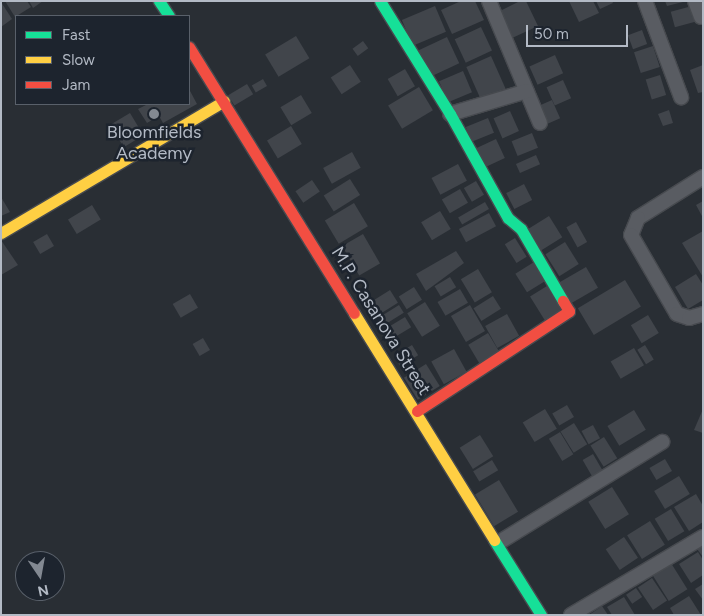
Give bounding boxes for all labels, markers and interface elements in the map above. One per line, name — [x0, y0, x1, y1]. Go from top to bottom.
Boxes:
legend — [15, 15, 190, 105]
scale bar — [529, 15, 632, 47]
text: 50 m — [534, 25, 569, 43]
text: Fast — [62, 26, 90, 44]
text: Slow — [62, 51, 95, 69]
text: Jam — [62, 76, 90, 94]
marker: Bloomfields Academy — [148, 108, 160, 120]
place label: Bloomfields Academy — [107, 122, 201, 164]
street label: M.P. Casanova Street — [327, 243, 435, 399]
north arrow — [15, 551, 65, 601]
text: N — [36, 581, 50, 600]

